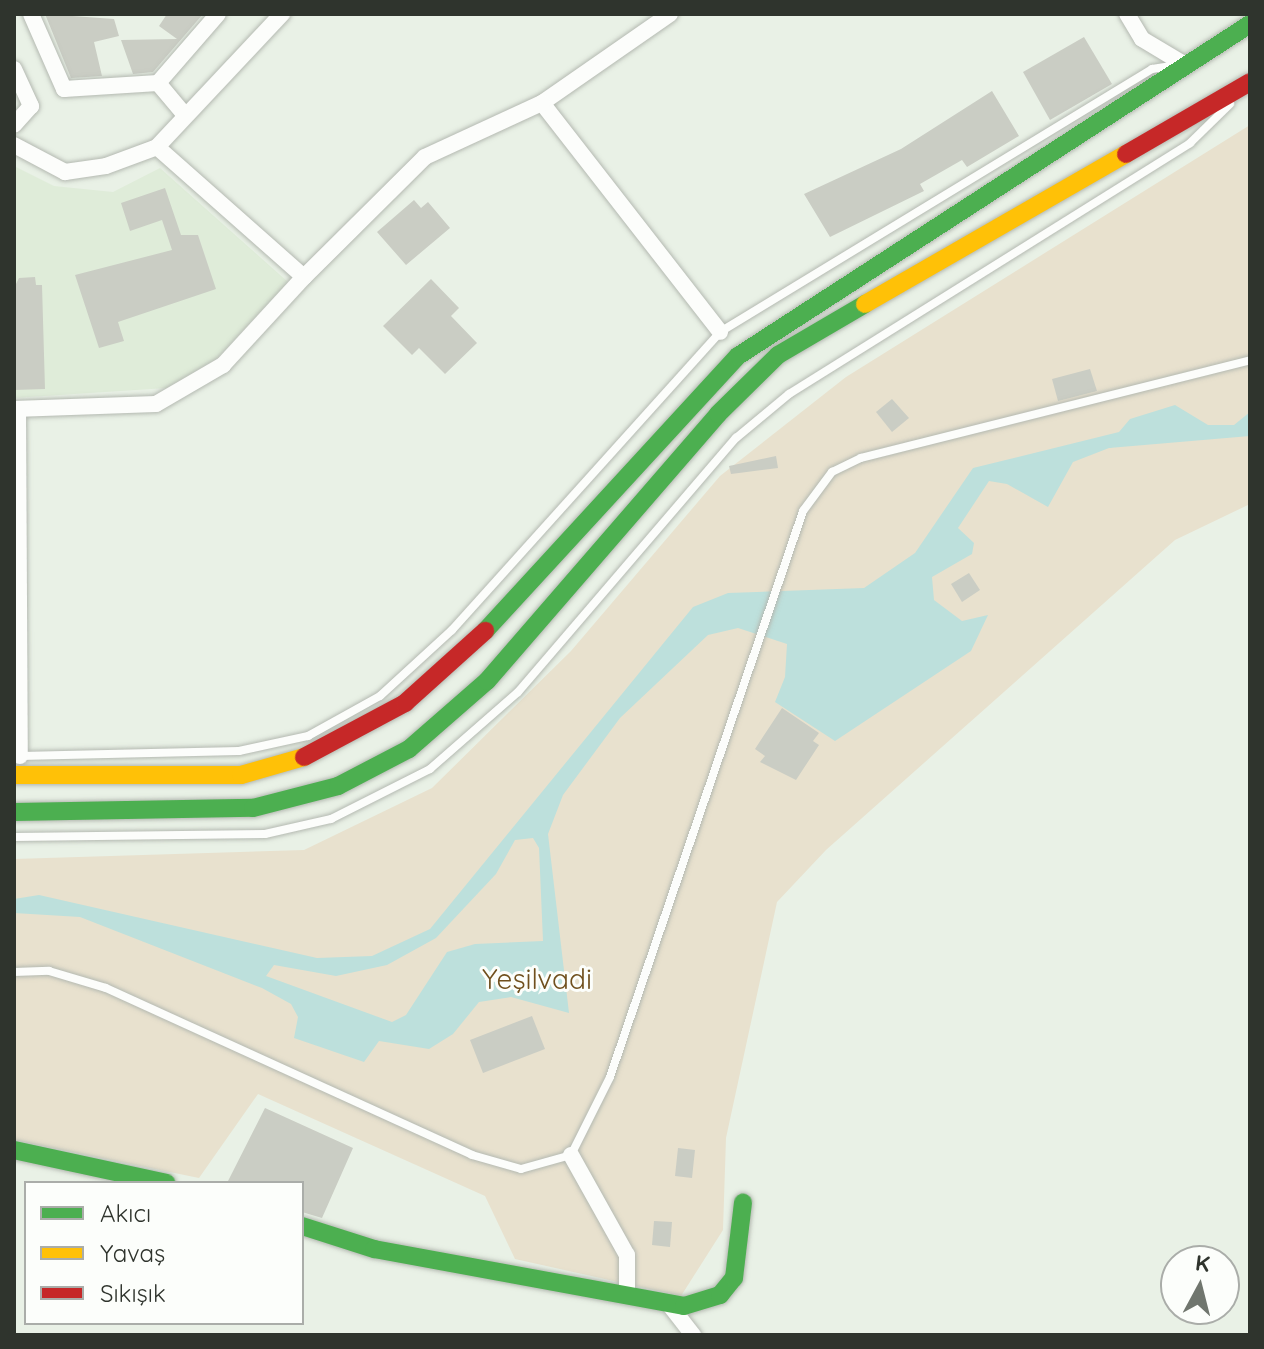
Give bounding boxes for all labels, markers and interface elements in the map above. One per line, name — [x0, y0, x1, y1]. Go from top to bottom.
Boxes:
park label: Yeşilvadi — [482, 962, 592, 996]
legend — [24, 1181, 304, 1325]
text: Akıcı — [100, 1198, 151, 1228]
text: Yavaş — [100, 1238, 165, 1268]
north arrow — [1160, 1245, 1240, 1325]
text: K — [1194, 1248, 1212, 1278]
text: Sıkışık — [100, 1278, 166, 1308]

